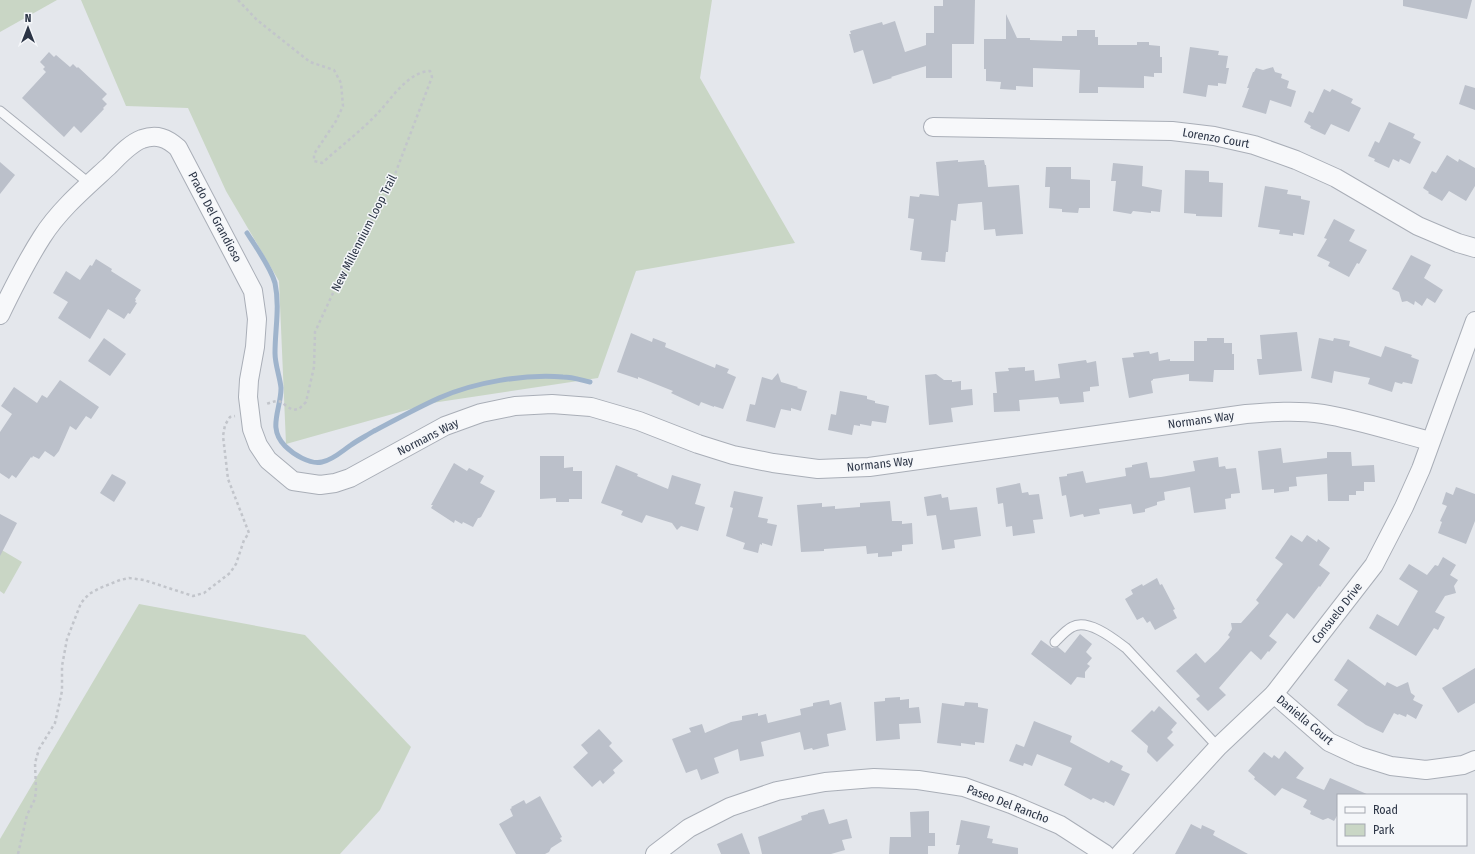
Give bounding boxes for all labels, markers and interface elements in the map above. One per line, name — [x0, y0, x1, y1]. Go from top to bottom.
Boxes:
north arrow — [8, 8, 48, 48]
text: N — [25, 12, 31, 25]
street label: Lorenzo Court — [1181, 125, 1251, 151]
street label: Prado Del Grandioso — [185, 169, 245, 265]
street label: New Millennium Loop Trail — [328, 172, 400, 294]
street label: Normans Way — [1167, 408, 1236, 432]
street label: Normans Way — [395, 415, 462, 458]
street label: Normans Way — [846, 453, 915, 474]
street label: Consuelo Drive — [1309, 580, 1365, 646]
street label: Daniella Court — [1274, 692, 1336, 748]
street label: Paseo Del Rancho — [965, 782, 1051, 826]
legend — [1337, 794, 1467, 846]
text: Road — [1373, 803, 1398, 817]
text: Park — [1373, 823, 1395, 837]

